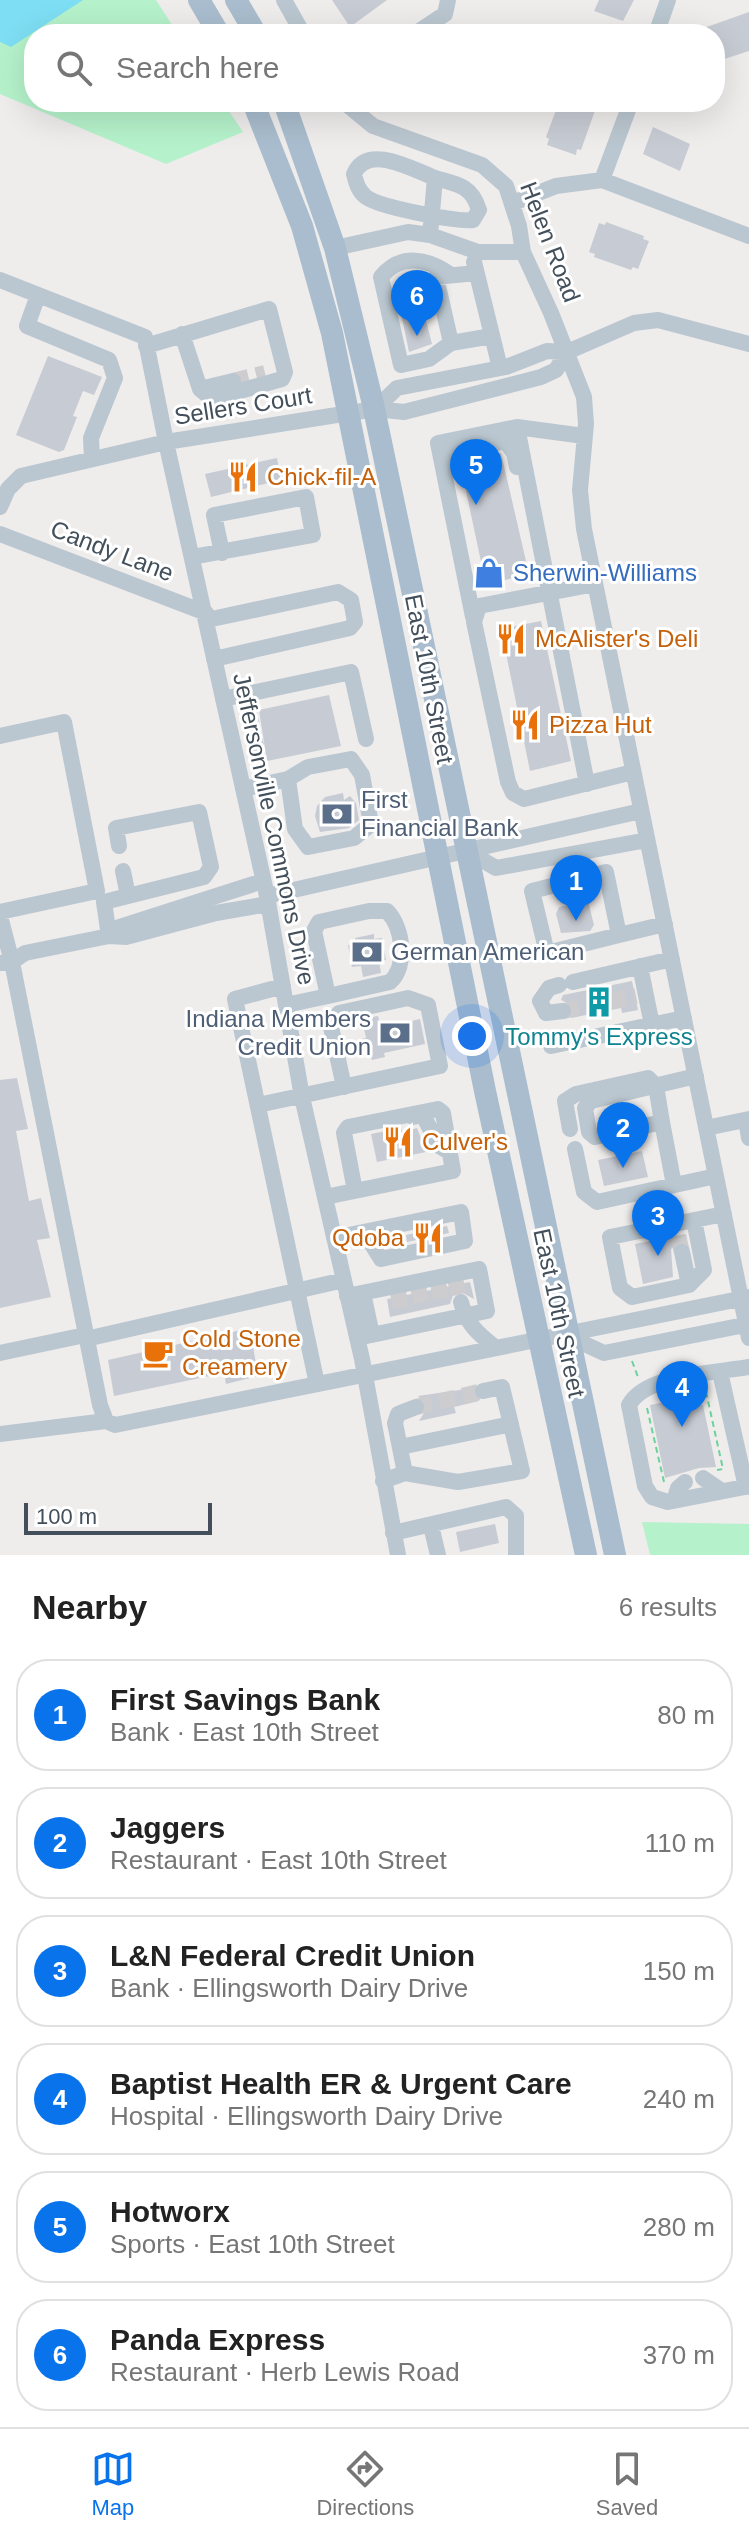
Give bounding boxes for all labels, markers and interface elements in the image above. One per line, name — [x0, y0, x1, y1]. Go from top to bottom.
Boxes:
search box — [24, 24, 725, 112]
icon: search — [52, 46, 96, 90]
text: Search here — [116, 51, 279, 84]
street label: Helen Road — [515, 178, 586, 306]
pin: 6 — [391, 270, 443, 336]
street label: Sellers Court — [172, 381, 314, 430]
pin: 5 — [450, 439, 502, 505]
restaurant icon: Chick-fil-A — [226, 460, 260, 494]
place label: Chick-fil-A — [267, 463, 376, 490]
street label: Candy Lane — [47, 515, 177, 586]
shop icon: Sherwin-Williams — [472, 556, 506, 590]
place label: Sherwin-Williams — [513, 559, 697, 586]
street label: East 10th Street — [400, 592, 459, 766]
restaurant icon: McAlister's Deli — [494, 622, 528, 656]
place label: McAlister's Deli — [535, 625, 698, 652]
street label: Jeffersonville Commons Drive — [228, 670, 321, 987]
restaurant icon: Pizza Hut — [508, 708, 542, 742]
place label: Pizza Hut — [549, 711, 652, 738]
place label: First Financial Bank — [361, 786, 519, 841]
bank icon: First Financial Bank — [320, 797, 354, 831]
pin: 1 — [550, 855, 602, 921]
bank icon: German American — [350, 935, 384, 969]
place label: German American — [391, 938, 584, 965]
building icon: Tommy's Express — [582, 985, 616, 1019]
place label: Indiana Members Credit Union — [186, 1005, 371, 1060]
bank icon: Indiana Members Credit Union — [378, 1016, 412, 1050]
your location — [452, 1016, 492, 1056]
place label: Tommy's Express — [505, 1023, 693, 1050]
pin: 2 — [597, 1102, 649, 1168]
restaurant icon: Culver's — [381, 1125, 415, 1159]
place label: Culver's — [422, 1128, 508, 1155]
pin: 3 — [632, 1190, 684, 1256]
restaurant icon: Qdoba — [411, 1221, 445, 1255]
place label: Qdoba — [332, 1224, 405, 1251]
street label: East 10th Street — [528, 1226, 591, 1400]
place label: Cold Stone Creamery — [182, 1325, 301, 1380]
cafe icon: Cold Stone Creamery — [141, 1336, 175, 1370]
pin: 4 — [656, 1361, 708, 1427]
scale bar — [24, 1499, 212, 1535]
text: 100 m — [36, 1504, 97, 1529]
text: Nearby — [32, 1588, 147, 1626]
text: 6 results — [619, 1592, 717, 1622]
text: First Savings Bank — [110, 1683, 380, 1716]
text: 1 — [53, 1700, 67, 1730]
text: 80 m — [657, 1700, 715, 1730]
text: Bank · East 10th Street — [110, 1717, 379, 1747]
text: Jaggers — [110, 1811, 225, 1844]
text: 2 — [53, 1828, 67, 1858]
text: 110 m — [645, 1828, 715, 1858]
text: Restaurant · East 10th Street — [110, 1845, 447, 1875]
text: L&N Federal Credit Union — [110, 1939, 475, 1972]
text: 3 — [53, 1956, 67, 1986]
text: 150 m — [643, 1956, 715, 1986]
text: Bank · Ellingsworth Dairy Drive — [110, 1973, 468, 2003]
text: Baptist Health ER & Urgent Care — [110, 2067, 572, 2100]
text: 4 — [53, 2084, 67, 2114]
text: 240 m — [643, 2084, 715, 2114]
text: Hospital · Ellingsworth Dairy Drive — [110, 2101, 503, 2131]
text: Hotworx — [110, 2195, 230, 2228]
text: 5 — [53, 2212, 67, 2242]
text: 280 m — [643, 2212, 715, 2242]
text: Sports · East 10th Street — [110, 2229, 395, 2259]
text: Panda Express — [110, 2323, 325, 2356]
text: 6 — [53, 2340, 67, 2370]
text: 370 m — [643, 2340, 715, 2370]
text: Restaurant · Herb Lewis Road — [110, 2357, 460, 2387]
tab: Map — [91, 2447, 135, 2521]
tab: Directions — [316, 2447, 414, 2521]
tab: Saved — [596, 2447, 658, 2521]

